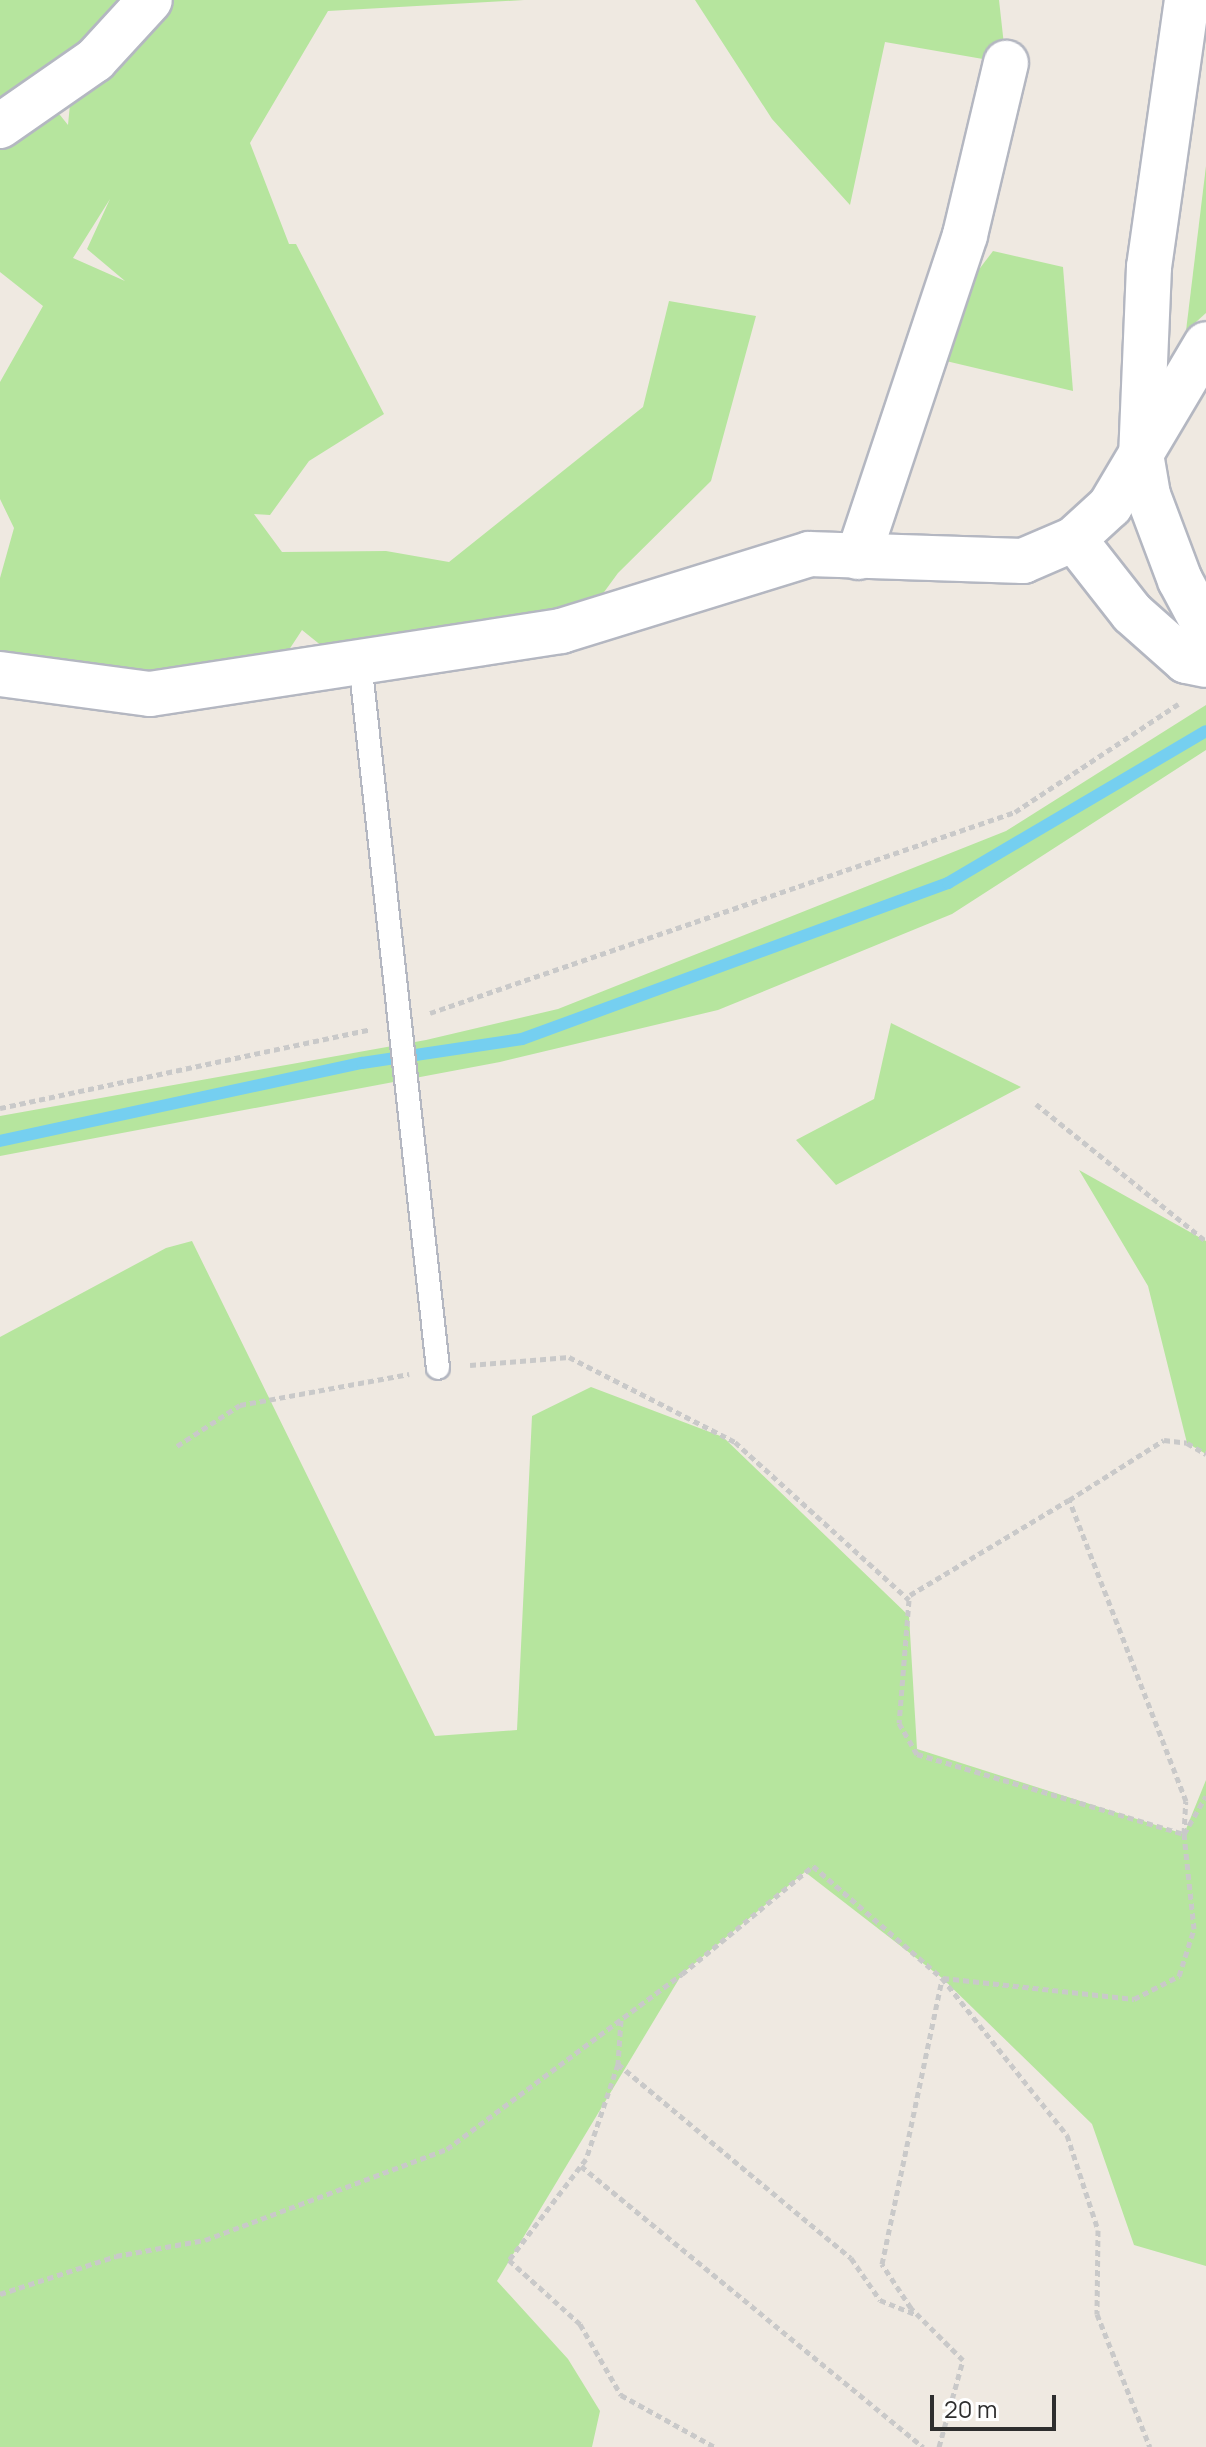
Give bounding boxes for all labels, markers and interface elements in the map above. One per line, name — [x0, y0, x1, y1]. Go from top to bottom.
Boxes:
scale bar — [934, 2379, 1060, 2429]
text: 20 m — [944, 2392, 997, 2425]

